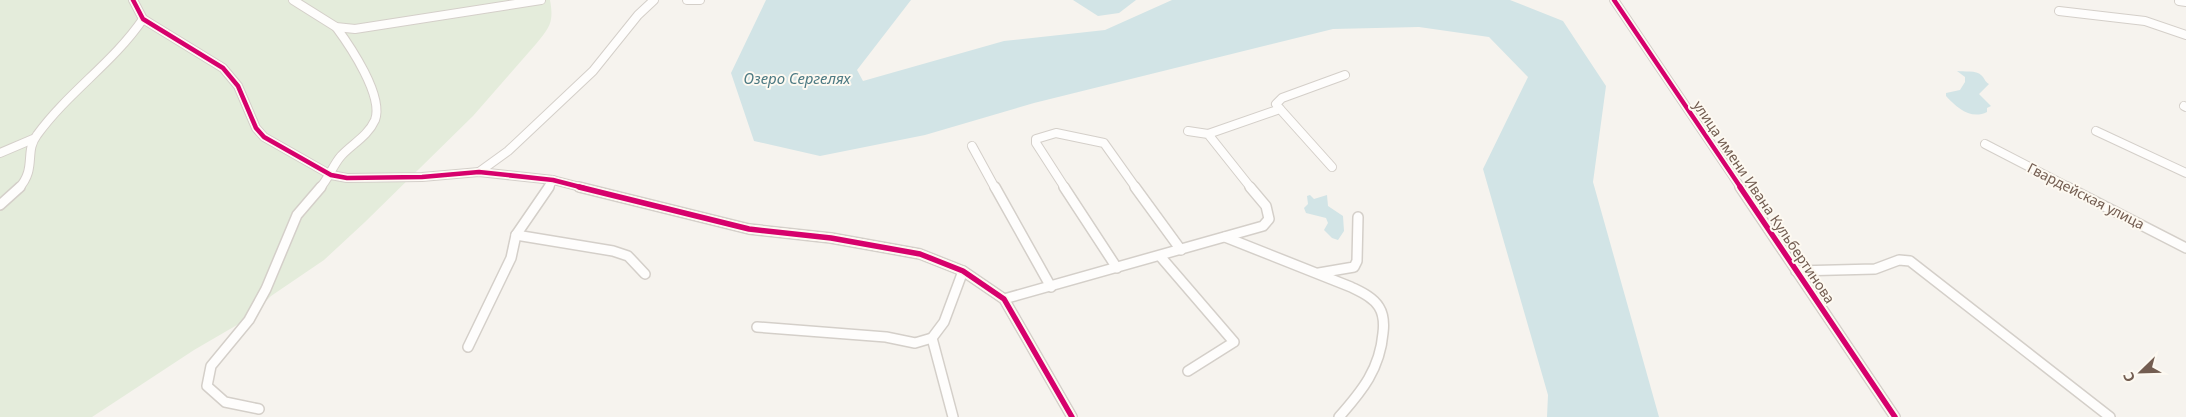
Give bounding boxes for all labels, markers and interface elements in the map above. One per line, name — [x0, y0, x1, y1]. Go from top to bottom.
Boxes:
water label: Озеро Сергелях — [744, 68, 852, 88]
street label: улица имени Ивана Кульбертинова — [1689, 97, 1840, 307]
street label: Гвардейская улица — [2024, 158, 2148, 233]
north arrow — [2116, 347, 2166, 397]
text: С — [2118, 369, 2139, 385]

